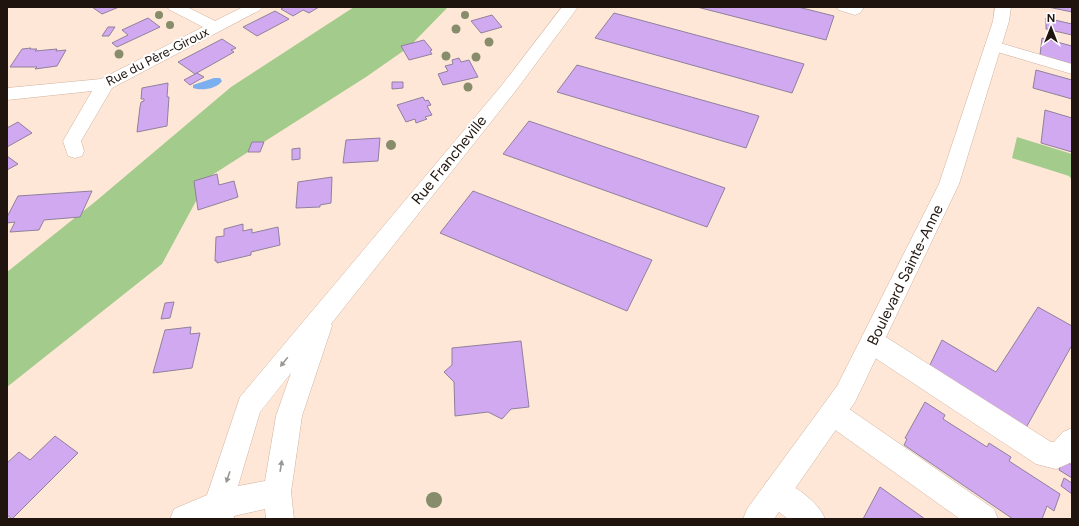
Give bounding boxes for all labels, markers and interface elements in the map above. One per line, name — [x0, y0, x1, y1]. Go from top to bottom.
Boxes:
north arrow — [1031, 8, 1071, 48]
text: N — [1047, 12, 1055, 25]
street label: Rue du Père-Giroux — [103, 24, 212, 89]
street label: Rue Francheville — [408, 112, 490, 208]
street label: Boulevard Sainte-Anne — [863, 202, 947, 348]
one-way arrow — [280, 357, 288, 368]
one-way arrow — [278, 460, 284, 473]
one-way arrow — [225, 471, 231, 483]

